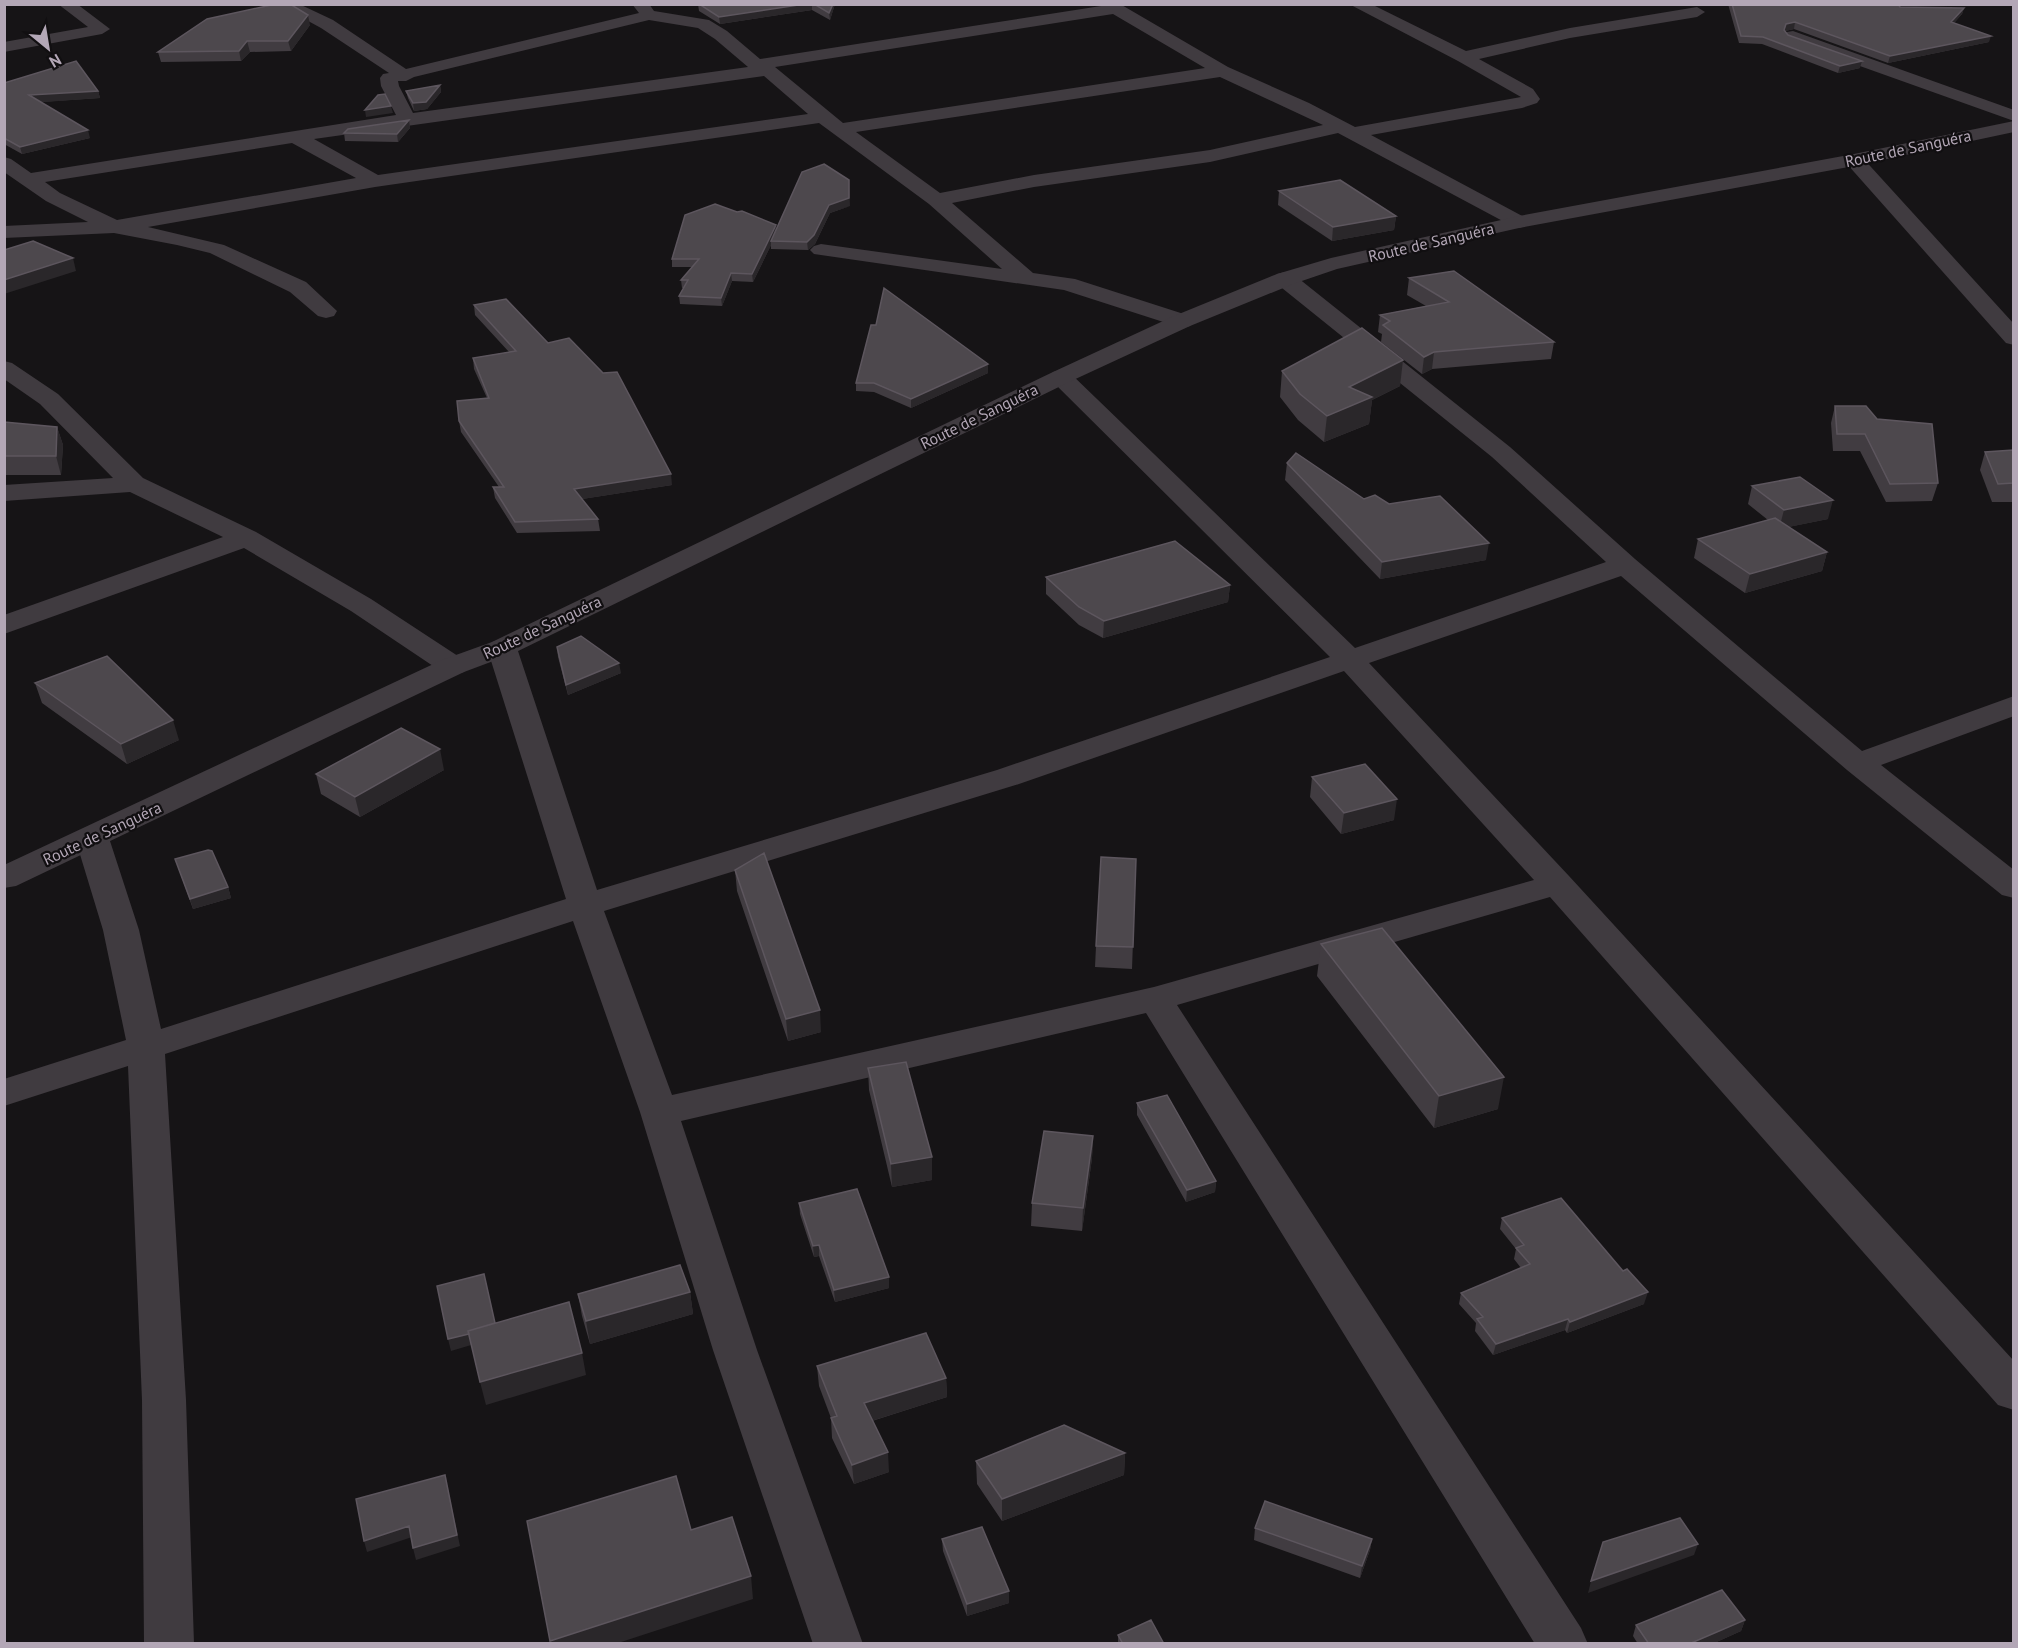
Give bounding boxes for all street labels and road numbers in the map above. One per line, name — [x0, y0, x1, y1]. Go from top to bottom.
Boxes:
street label: Route de Sanguéra — [1843, 125, 1973, 171]
street label: Route de Sanguéra — [1366, 218, 1496, 266]
street label: Route de Sanguéra — [917, 379, 1041, 453]
street label: Route de Sanguéra — [480, 591, 604, 663]
street label: Route de Sanguéra — [40, 797, 164, 869]

